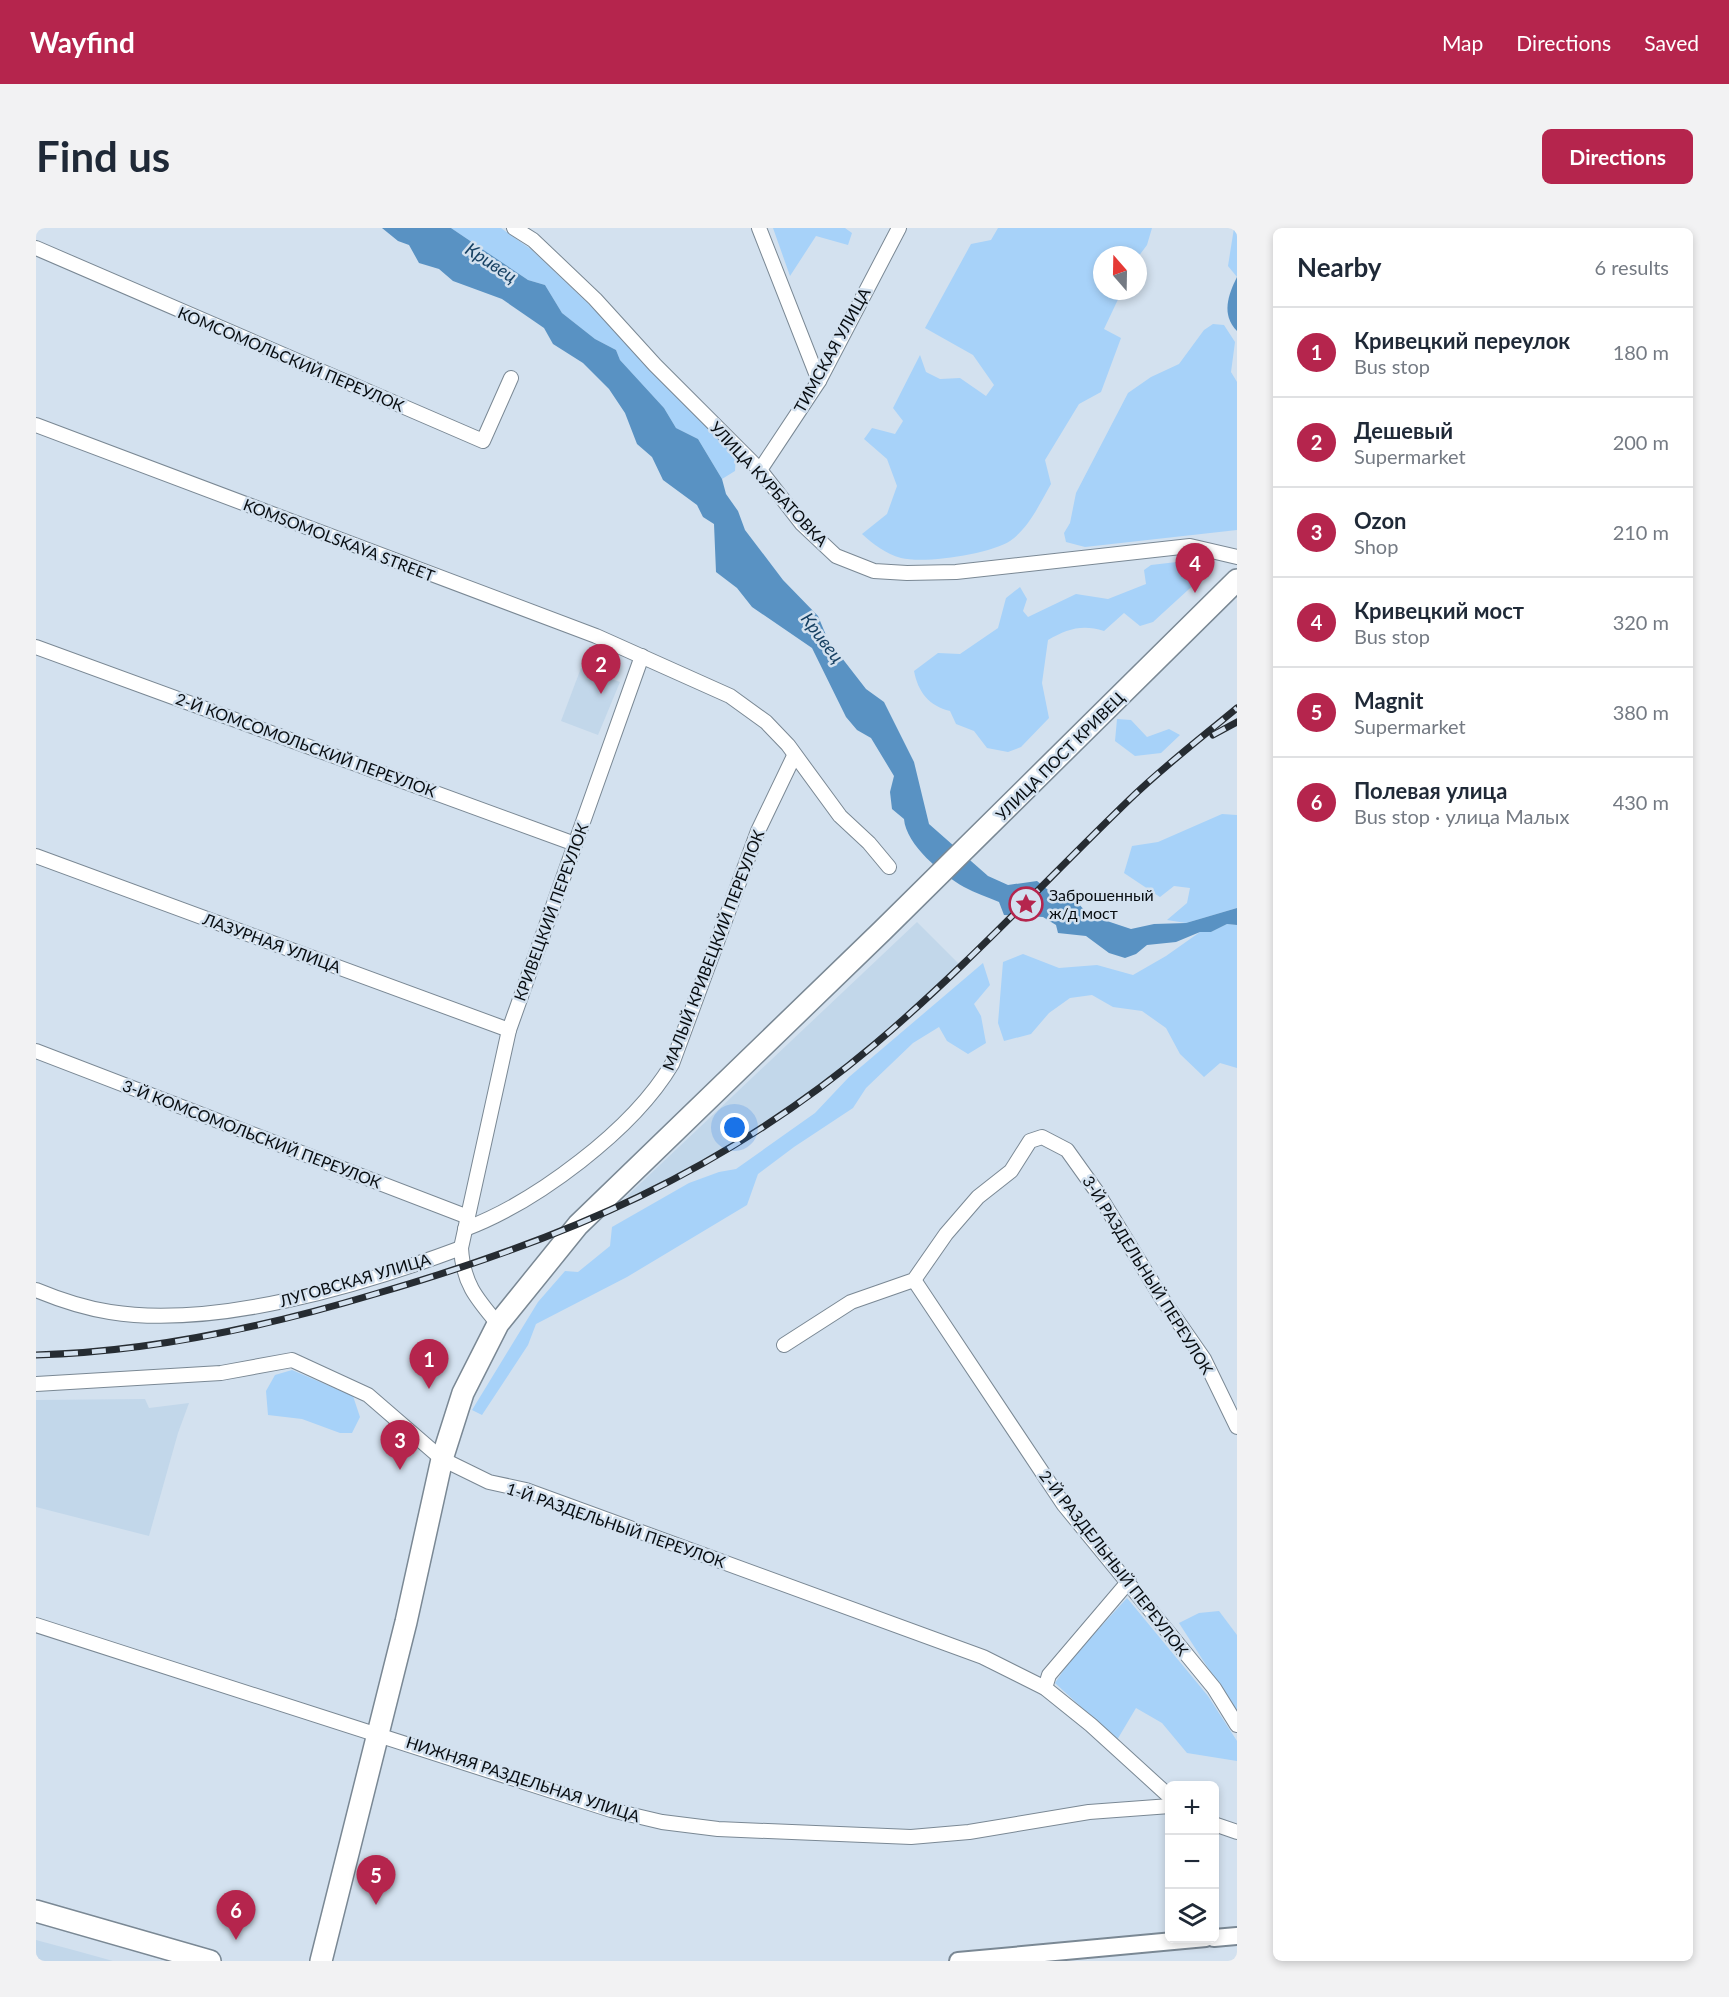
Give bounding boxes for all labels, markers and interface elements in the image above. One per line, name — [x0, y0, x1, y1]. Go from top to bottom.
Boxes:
text: Wayfind — [30, 25, 135, 59]
text: Map — [1442, 30, 1483, 55]
text: Directions — [1516, 30, 1611, 55]
text: Saved — [1644, 30, 1699, 55]
button: Directions — [1542, 129, 1693, 184]
text: Find us — [36, 131, 170, 181]
water label: Кривец — [461, 237, 522, 287]
north arrow — [1093, 246, 1147, 300]
text: Nearby — [1297, 251, 1382, 283]
text: 6 results — [1594, 255, 1669, 279]
street label: ТИМСКАЯ УЛИЦА — [789, 284, 874, 415]
street label: КОМСОМОЛЬСКИЙ ПЕРЕУЛОК — [175, 302, 407, 415]
text: Кривецкий переулок — [1354, 327, 1570, 354]
text: 1 — [1311, 340, 1322, 364]
text: 180 m — [1613, 340, 1669, 364]
text: Bus stop — [1354, 354, 1430, 378]
street label: УЛИЦА КУРБАТОВКА — [707, 417, 832, 550]
text: Дешевый — [1354, 417, 1453, 444]
text: 2 — [1311, 430, 1322, 454]
text: 200 m — [1613, 430, 1669, 454]
text: Supermarket — [1354, 444, 1466, 468]
street label: KOMSOMOLSKAYA STREET — [241, 494, 438, 585]
text: Ozon — [1354, 507, 1407, 534]
text: 3 — [1311, 520, 1322, 544]
text: 210 m — [1613, 520, 1669, 544]
text: Shop — [1354, 534, 1398, 558]
pin: 4 — [1176, 544, 1214, 593]
text: Кривецкий мост — [1354, 597, 1524, 624]
water label: Кривец — [797, 608, 849, 667]
text: 4 — [1311, 610, 1322, 634]
text: 320 m — [1613, 610, 1669, 634]
text: Bus stop — [1354, 624, 1430, 648]
pin: 2 — [582, 644, 620, 694]
street label: УЛИЦА ПОСТ КРИВЕЦ — [992, 687, 1128, 824]
text: Magnit — [1354, 687, 1423, 714]
street label: 2-Й КОМСОМОЛЬСКИЙ ПЕРЕУЛОК — [174, 689, 439, 801]
text: 5 — [1311, 700, 1322, 724]
text: 380 m — [1613, 700, 1669, 724]
text: Supermarket — [1354, 714, 1466, 738]
text: Полевая улица — [1354, 777, 1507, 804]
text: 6 — [1311, 790, 1322, 814]
text: 430 m — [1613, 790, 1669, 814]
text: Bus stop · улица Малых — [1354, 804, 1569, 828]
street label: КРИВЕЦКИЙ ПЕРЕУЛОК — [509, 820, 592, 1003]
street label: МАЛЫЙ КРИВЕЦКИЙ ПЕРЕУЛОК — [658, 827, 767, 1073]
place label: Заброшенный ж/д мост — [1049, 885, 1154, 922]
place icon: Заброшенный ж/д мост — [1008, 886, 1044, 922]
street label: ЛАЗУРНАЯ УЛИЦА — [200, 908, 344, 976]
street label: 3-Й КОМСОМОЛЬСКИЙ ПЕРЕУЛОК — [120, 1075, 384, 1192]
your location — [720, 1113, 749, 1142]
street label: 3-Й РАЗДЕЛЬНЫЙ ПЕРЕУЛОК — [1079, 1172, 1218, 1378]
street label: ЛУГОВСКАЯ УЛИЦА — [276, 1249, 433, 1310]
pin: 1 — [410, 1340, 448, 1389]
pin: 3 — [380, 1420, 420, 1470]
street label: 2-Й РАЗДЕЛЬНЫЙ ПЕРЕУЛОК — [1036, 1466, 1193, 1660]
street label: 1-Й РАЗДЕЛЬНЫЙ ПЕРЕУЛОК — [504, 1478, 728, 1571]
street label: НИЖНЯЯ РАЗДЕЛЬНАЯ УЛИЦА — [404, 1732, 643, 1825]
map controls — [1165, 1781, 1219, 1943]
button: + — [1165, 1781, 1219, 1835]
button: − — [1165, 1835, 1219, 1889]
pin: 5 — [356, 1856, 396, 1905]
button: layers — [1165, 1889, 1219, 1943]
pin: 6 — [216, 1890, 256, 1940]

